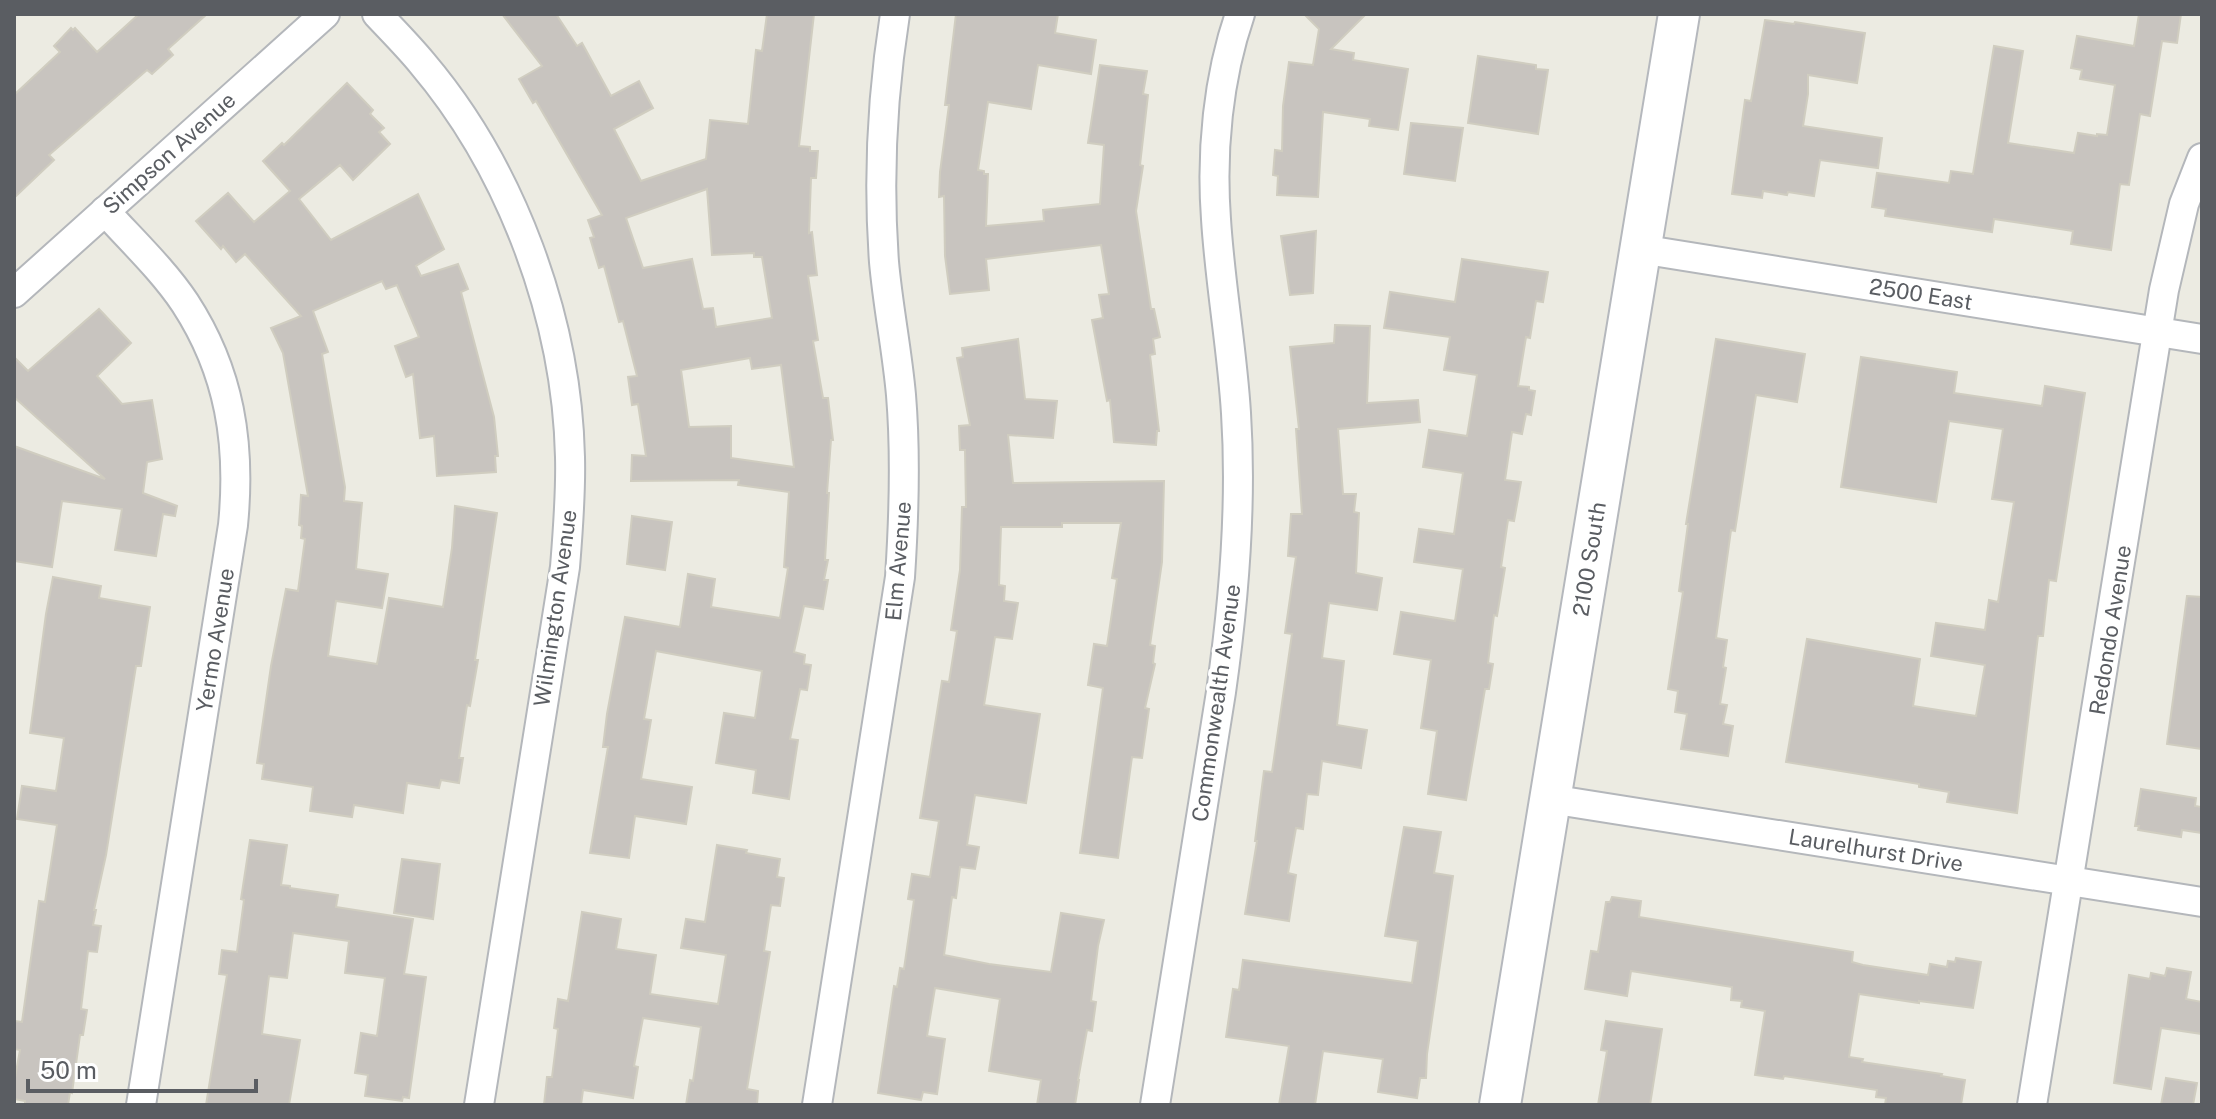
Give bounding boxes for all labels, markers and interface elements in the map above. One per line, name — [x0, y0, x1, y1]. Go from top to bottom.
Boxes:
street label: Simpson Avenue — [97, 87, 241, 219]
street label: 2500 East — [1867, 273, 1975, 315]
street label: Elm Avenue — [880, 500, 916, 622]
street label: 2100 South — [1567, 500, 1611, 618]
street label: Wilmington Avenue — [528, 508, 582, 708]
street label: Redondo Avenue — [2084, 543, 2136, 717]
street label: Yermo Avenue — [191, 566, 239, 714]
street label: Commonwealth Avenue — [1186, 582, 1246, 824]
street label: Laurelhurst Drive — [1787, 823, 1965, 877]
scale bar — [28, 1043, 256, 1093]
text: 50 m — [40, 1056, 97, 1084]

